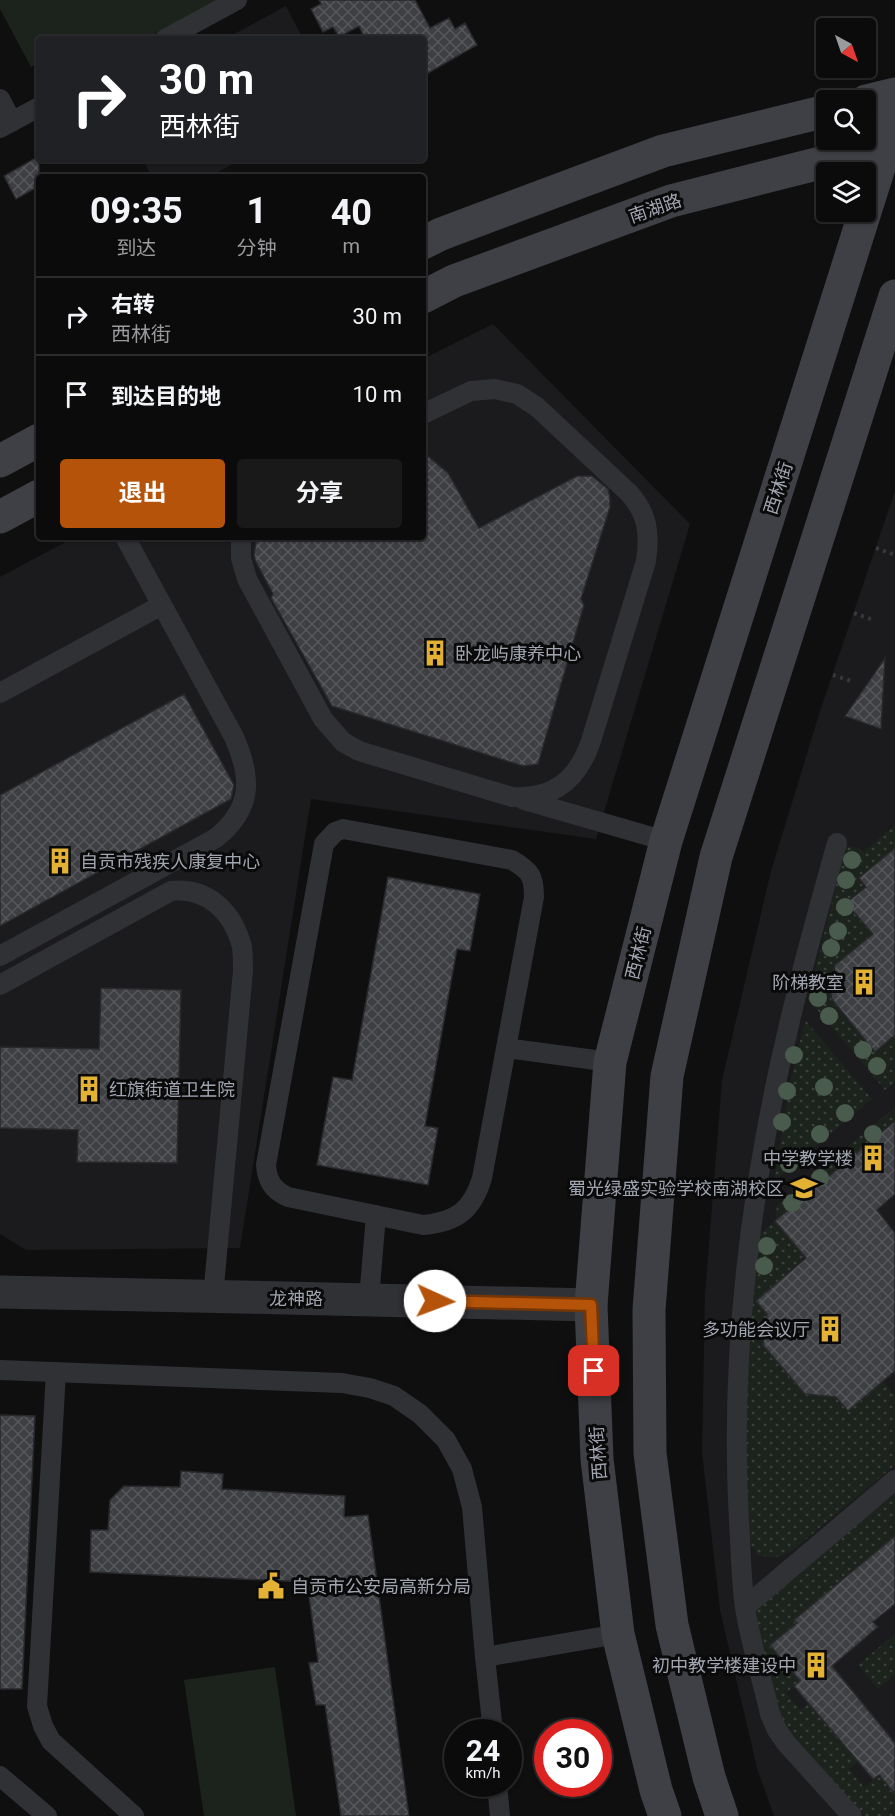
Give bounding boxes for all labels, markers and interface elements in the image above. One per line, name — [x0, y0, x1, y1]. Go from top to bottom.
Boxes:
north arrow — [816, 18, 876, 78]
map controls — [816, 18, 876, 222]
text: 30 m — [159, 55, 254, 104]
icon: right — [60, 60, 138, 138]
button: search — [816, 90, 876, 150]
text: 西林街 — [159, 111, 240, 143]
button: layers — [816, 162, 876, 222]
street label: 南湖路 — [626, 189, 684, 227]
text: 09:35 — [90, 190, 183, 232]
text: 1 — [246, 190, 267, 232]
text: 40 — [331, 192, 372, 234]
text: m — [343, 234, 360, 258]
text: 到达 — [116, 236, 156, 260]
text: 分钟 — [237, 236, 277, 260]
text: 右转 — [111, 292, 155, 317]
icon: right — [60, 300, 93, 333]
text: 30 m — [353, 304, 402, 329]
text: 西林街 — [111, 322, 171, 346]
icon: arrive — [60, 378, 93, 411]
text: 10 m — [353, 382, 402, 407]
text: 到达目的地 — [111, 384, 221, 409]
button: 退出 — [60, 459, 225, 528]
button: 分享 — [237, 459, 402, 528]
street label: 西林街 — [760, 459, 796, 517]
building icon: 卧龙屿康养中心 — [420, 638, 450, 668]
place label: 卧龙屿康养中心 — [455, 643, 581, 664]
building icon: 自贡市残疾人康复中心 — [45, 846, 75, 876]
place label: 自贡市残疾人康复中心 — [80, 851, 260, 872]
street label: 西林街 — [621, 924, 655, 982]
building icon: 阶梯教室 — [849, 967, 879, 997]
place label: 阶梯教室 — [772, 972, 844, 993]
building icon: 红旗街道卫生院 — [74, 1074, 104, 1104]
place label: 红旗街道卫生院 — [109, 1079, 235, 1100]
building icon: 中学教学楼 — [858, 1143, 888, 1173]
place label: 中学教学楼 — [763, 1148, 853, 1169]
school or university icon: 蜀光绿盛实验学校南湖校区 — [789, 1173, 819, 1203]
place label: 蜀光绿盛实验学校南湖校区 — [568, 1178, 784, 1199]
position arrow — [403, 1269, 467, 1333]
street label: 龙神路 — [269, 1288, 323, 1309]
building icon: 多功能会议厅 — [815, 1314, 845, 1344]
place label: 多功能会议厅 — [702, 1319, 810, 1340]
pin — [568, 1345, 619, 1396]
icon: arrive — [577, 1354, 610, 1387]
street label: 西林街 — [586, 1425, 610, 1481]
public building icon: 自贡市公安局高新分局 — [256, 1571, 286, 1601]
place label: 自贡市公安局高新分局 — [291, 1576, 471, 1597]
building icon: 初中教学楼建设中 — [801, 1650, 831, 1680]
place label: 初中教学楼建设中 — [652, 1655, 796, 1676]
speed limit sign: 30 — [534, 1719, 612, 1797]
text: 24 — [466, 1733, 500, 1768]
text: km/h — [465, 1764, 501, 1782]

